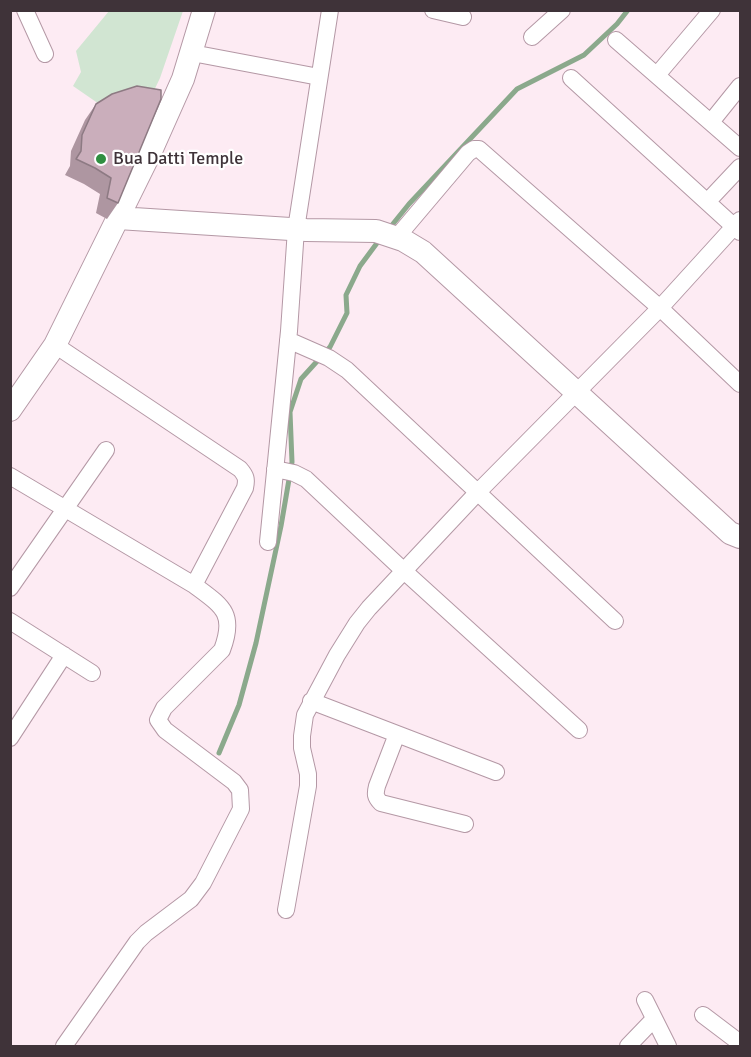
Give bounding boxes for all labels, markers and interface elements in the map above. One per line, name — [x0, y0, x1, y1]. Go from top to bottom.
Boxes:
place label: Bua Datti Temple — [113, 148, 243, 170]
marker: Bua Datti Temple — [94, 152, 108, 166]

